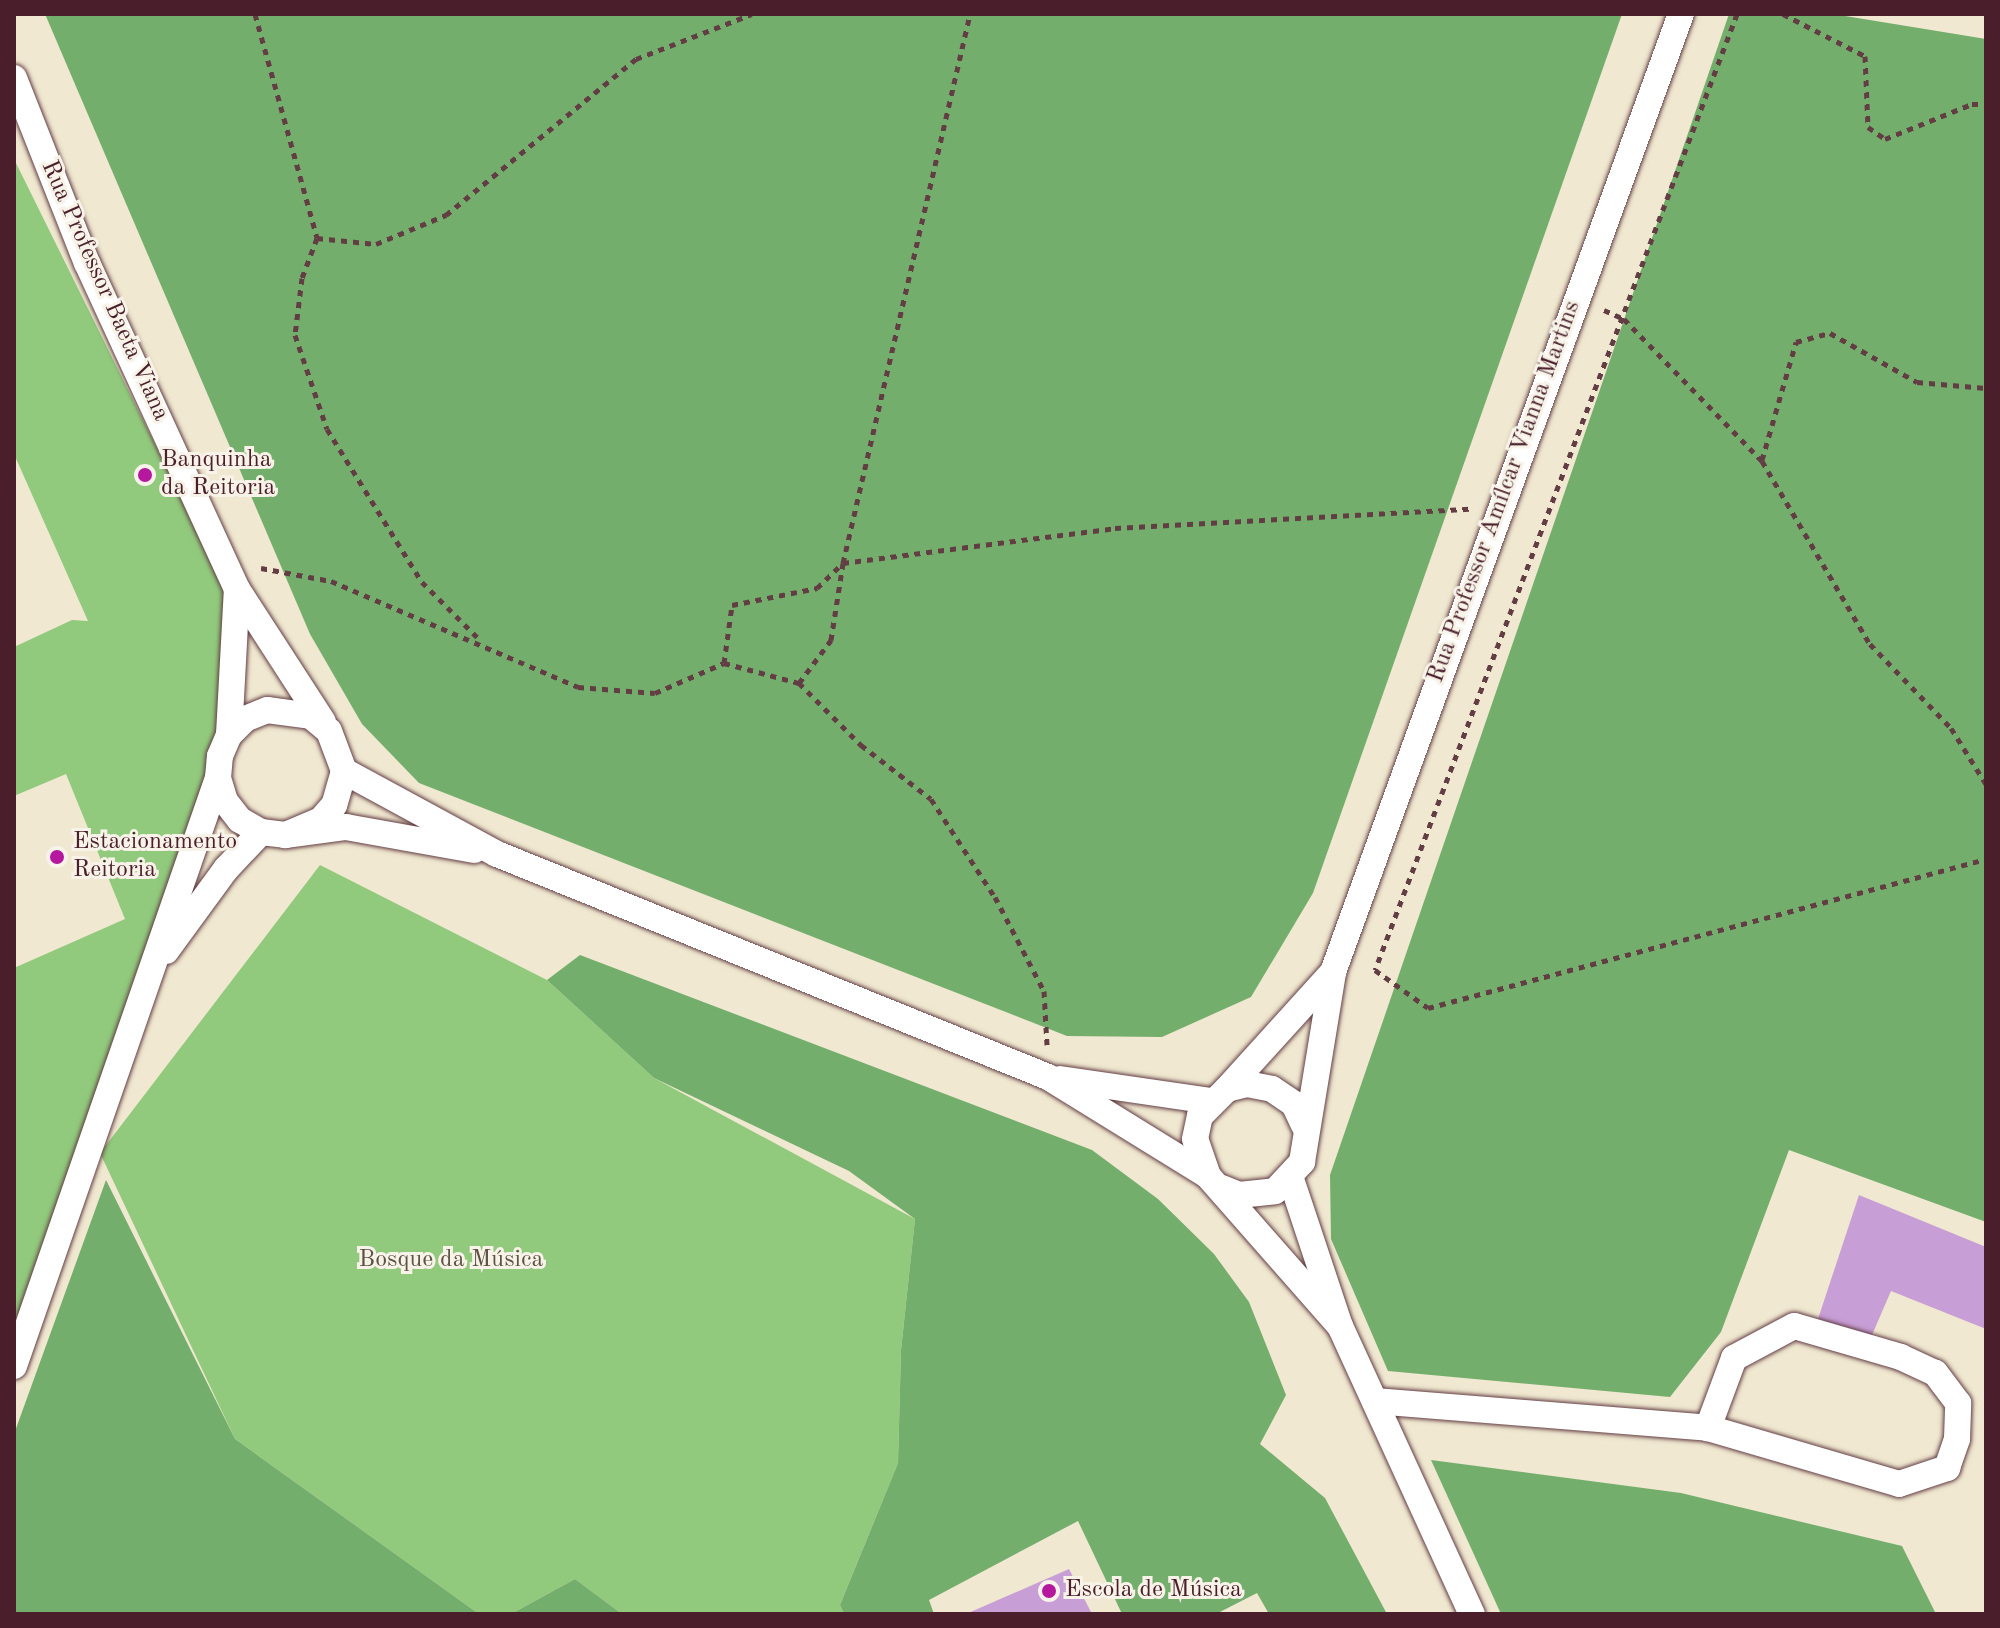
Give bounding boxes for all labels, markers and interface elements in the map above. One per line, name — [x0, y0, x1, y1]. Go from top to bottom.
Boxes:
street label: Rua Professor Baeta Viana — [34, 156, 174, 426]
street label: Rua Professor Amílcar Vianna Martins — [1422, 297, 1588, 687]
place label: Banquinha da Reitoria — [161, 447, 275, 503]
marker: Banquinha da Reitoria — [136, 466, 154, 484]
place label: Estacionamento Reitoria — [73, 829, 237, 885]
marker: Estacionamento Reitoria — [48, 848, 66, 866]
park label: Bosque da Música — [359, 1247, 543, 1275]
place label: Escola de Música — [1065, 1577, 1242, 1605]
marker: Escola de Música — [1040, 1582, 1058, 1600]

